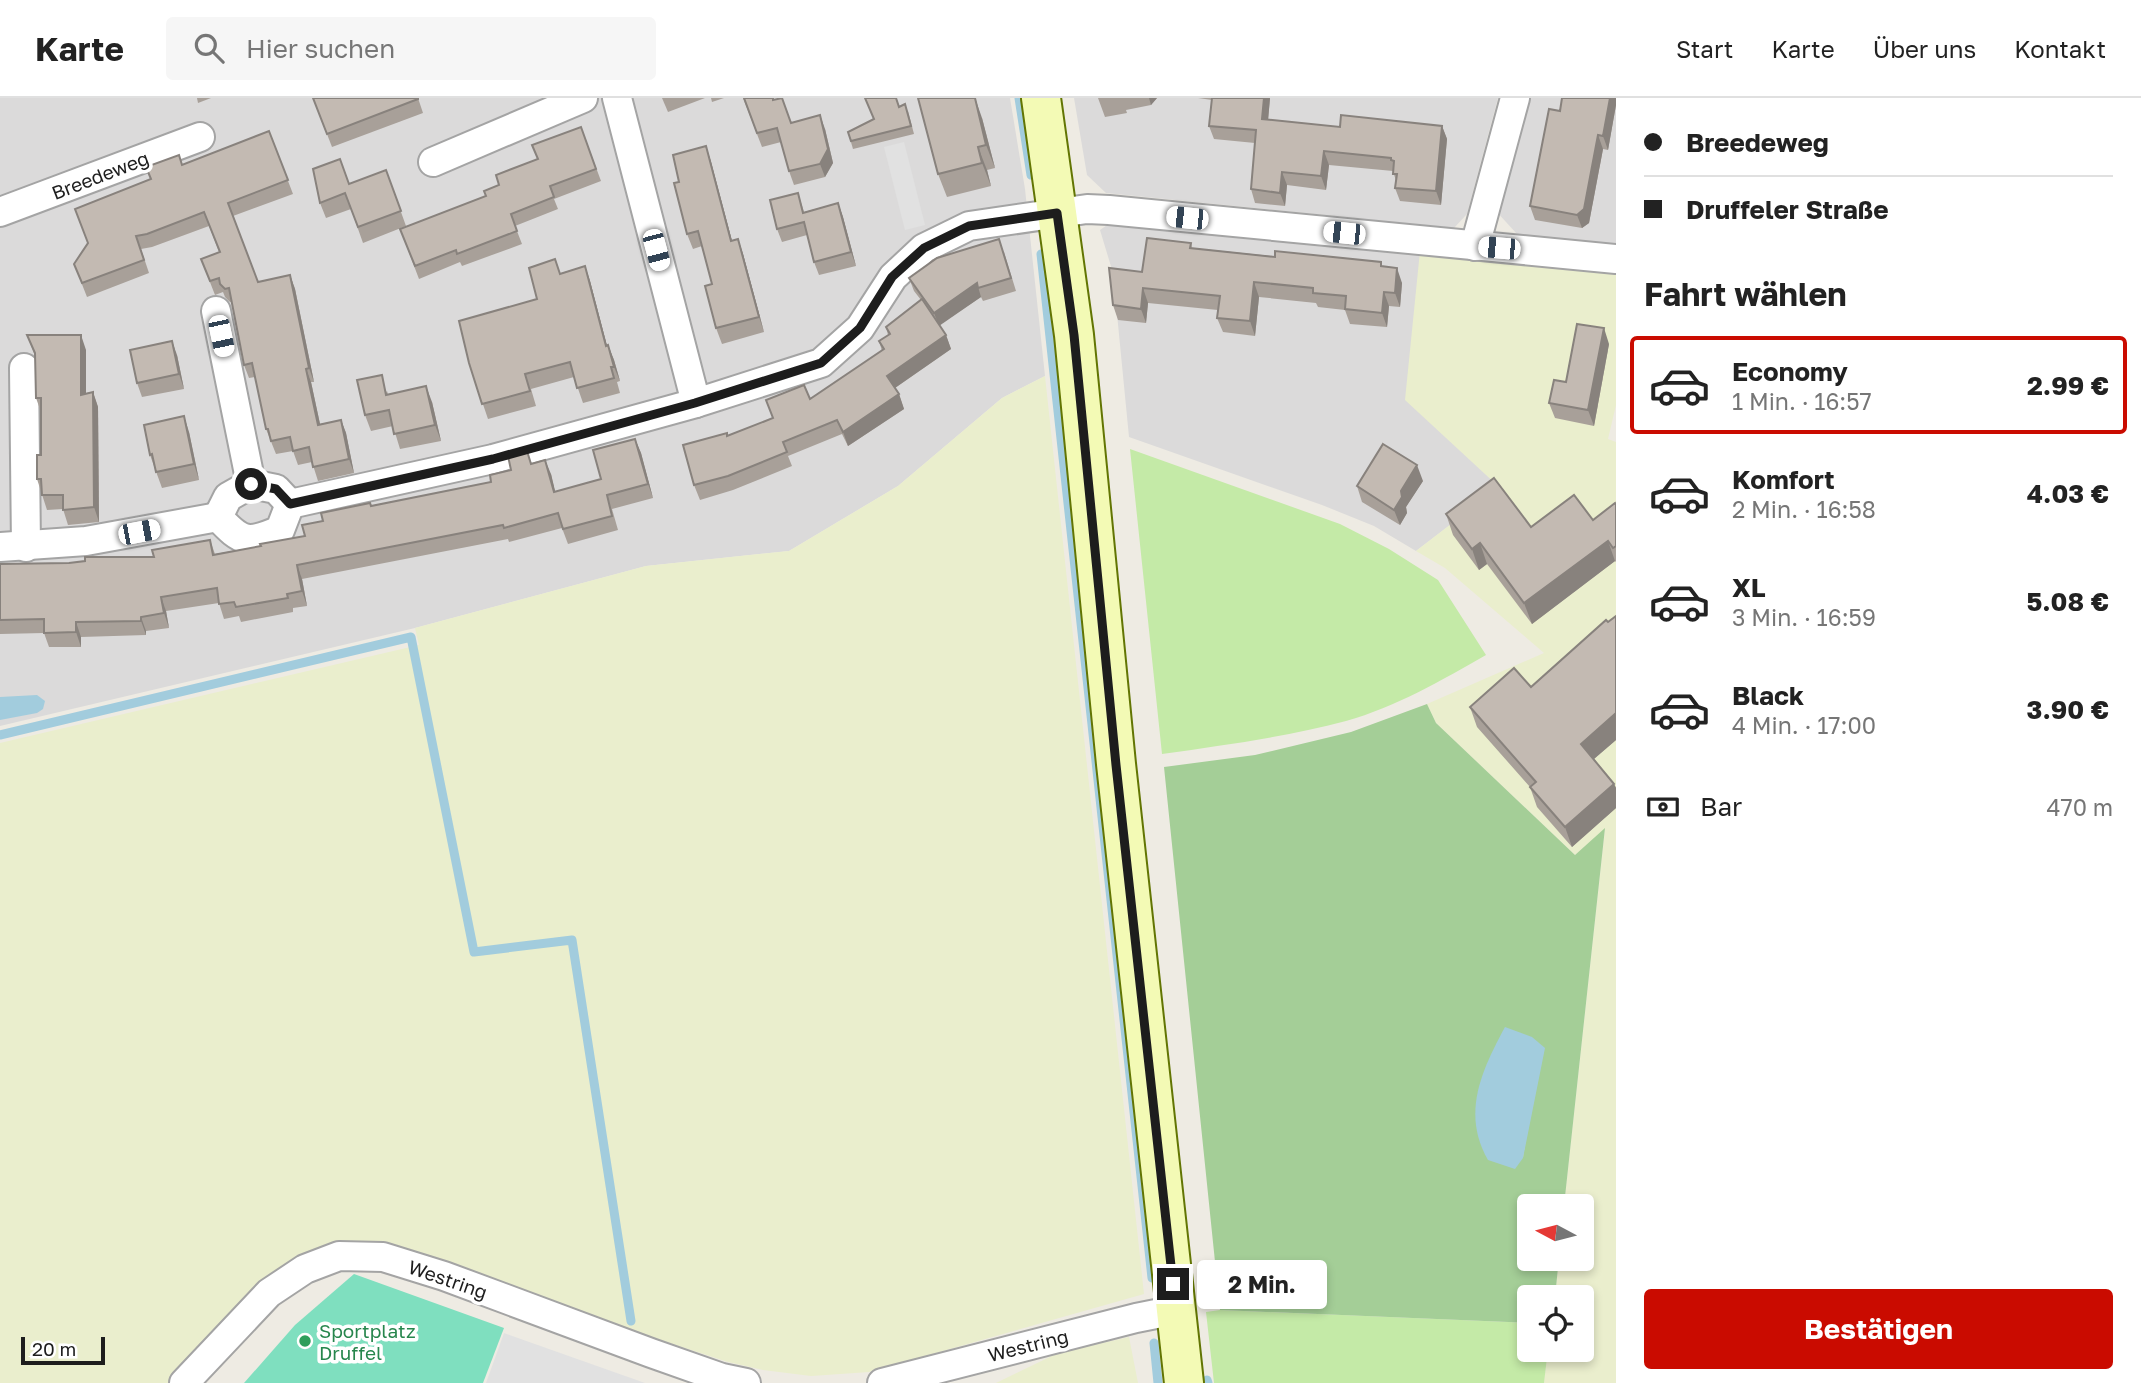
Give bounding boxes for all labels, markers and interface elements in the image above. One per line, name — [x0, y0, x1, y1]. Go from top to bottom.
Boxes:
search box — [166, 17, 656, 80]
text: Karte — [35, 29, 124, 68]
icon: search — [190, 29, 228, 67]
text: Hier suchen — [246, 33, 395, 64]
text: Start — [1676, 34, 1733, 63]
text: Karte — [1771, 34, 1835, 63]
text: Über uns — [1873, 34, 1976, 63]
text: Kontakt — [2014, 34, 2106, 63]
text: Breedeweg — [1686, 127, 1829, 158]
street label: Breedeweg — [48, 146, 152, 204]
text: Druffeler Straße — [1686, 194, 1889, 225]
car — [1166, 205, 1209, 231]
car — [1323, 220, 1366, 246]
car — [641, 227, 672, 273]
car — [1478, 236, 1521, 260]
text: Fahrt wählen — [1644, 275, 1847, 313]
car — [207, 313, 236, 359]
icon: car — [1648, 354, 1711, 417]
text: Economy — [1732, 356, 1848, 387]
text: 2.99 € — [2027, 370, 2109, 401]
text: 1 Min. · 16:57 — [1732, 387, 1872, 415]
icon: car — [1648, 462, 1711, 525]
text: Komfort — [1732, 464, 1835, 495]
route start — [235, 468, 267, 500]
text: 4.03 € — [2027, 478, 2109, 509]
text: 2 Min. · 16:58 — [1732, 495, 1876, 523]
car — [117, 518, 162, 546]
icon: car — [1648, 570, 1711, 633]
text: XL — [1732, 572, 1766, 603]
text: 5.08 € — [2026, 586, 2109, 617]
text: 3 Min. · 16:59 — [1732, 603, 1876, 631]
icon: car — [1648, 678, 1711, 741]
text: Black — [1732, 680, 1804, 711]
text: 3.90 € — [2027, 694, 2109, 725]
text: 4 Min. · 17:00 — [1732, 711, 1876, 739]
icon: cash — [1644, 788, 1682, 826]
text: Bar — [1700, 791, 1742, 822]
text: 470 m — [2046, 793, 2113, 821]
north arrow — [1517, 1194, 1594, 1270]
map controls — [1517, 1194, 1594, 1362]
street label: Westring — [405, 1255, 491, 1303]
callout: 2 Min. — [1198, 1260, 1327, 1308]
route end — [1157, 1268, 1189, 1300]
text: 2 Min. — [1228, 1270, 1296, 1298]
button: locate — [1517, 1285, 1594, 1362]
button: Bestätigen — [1644, 1289, 2113, 1369]
place label: Sportplatz Druffel — [319, 1319, 416, 1364]
street label: Westring — [985, 1324, 1071, 1366]
marker: Sportplatz Druffel — [297, 1333, 313, 1349]
scale bar — [21, 1334, 105, 1366]
text: 20 m — [32, 1337, 76, 1360]

